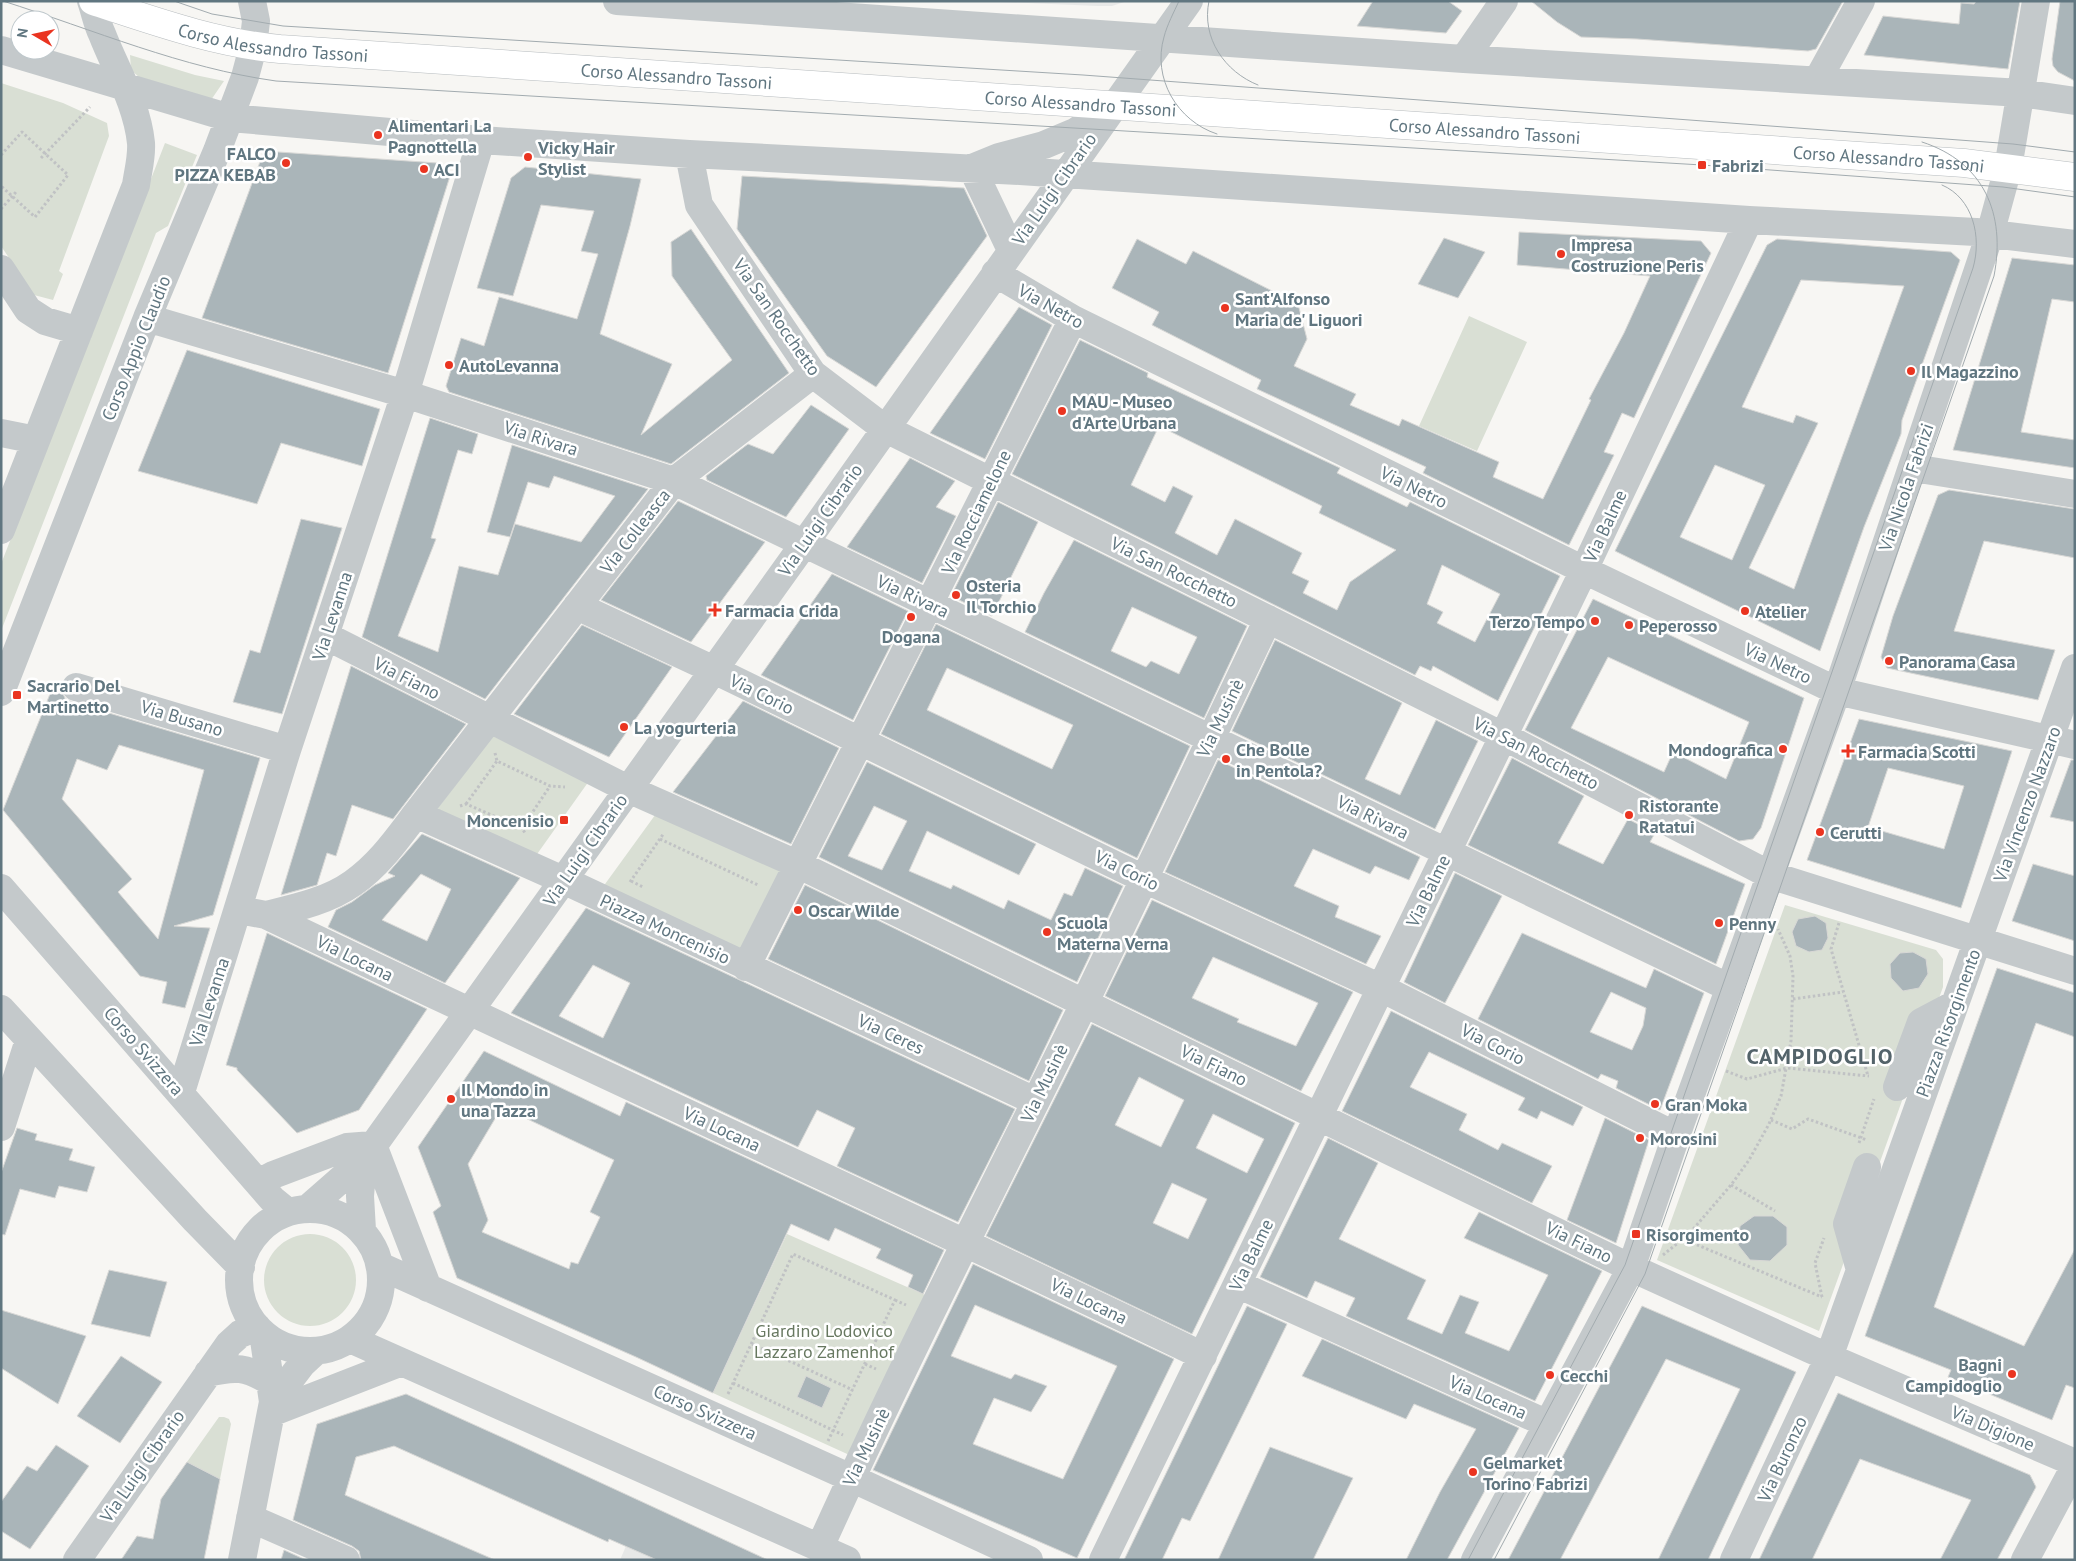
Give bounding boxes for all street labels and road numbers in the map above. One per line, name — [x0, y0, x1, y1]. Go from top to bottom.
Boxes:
street label: Corso Alessandro Tassoni — [176, 17, 369, 66]
street label: Corso Alessandro Tassoni — [580, 58, 773, 94]
street label: Corso Alessandro Tassoni — [984, 85, 1177, 121]
street label: Corso Alessandro Tassoni — [1388, 113, 1581, 149]
street label: Via Luigi Cibrario — [1006, 128, 1101, 250]
street label: Corso Alessandro Tassoni — [1792, 140, 1986, 177]
street label: Via San Rocchetto — [727, 253, 826, 380]
street label: Corso Appio Claudio — [96, 272, 176, 424]
street label: Via Netro — [1013, 278, 1088, 333]
street label: Via Rivara — [500, 415, 581, 461]
street label: Via Nicola Fabrizi — [1873, 420, 1939, 555]
street label: Via Rocciamelone — [936, 446, 1016, 579]
street label: Via Luigi Cibrario — [772, 459, 867, 581]
street label: Via Netro — [1376, 460, 1451, 513]
street label: Via Colleasca — [594, 484, 675, 579]
street label: Via Balme — [1578, 486, 1632, 567]
street label: Via San Rocchetto — [1106, 531, 1241, 613]
street label: Via Levanna — [307, 569, 357, 664]
street label: Via Rivara — [872, 569, 953, 623]
street label: Via Netro — [1740, 637, 1815, 689]
street label: Via Fiano — [369, 651, 444, 704]
street label: Via Corio — [725, 668, 798, 719]
street label: Via Musinè — [1191, 675, 1249, 762]
street label: Via Busano — [137, 694, 226, 741]
street label: Via San Rocchetto — [1468, 711, 1603, 795]
street label: Via Vincenzo Nazzaro — [1988, 723, 2066, 886]
street label: Via Luigi Cibrario — [537, 789, 632, 911]
street label: Via Rivara — [1332, 789, 1413, 844]
street label: Via Corio — [1090, 844, 1163, 895]
street label: Via Balme — [1400, 851, 1455, 932]
street label: Piazza Moncenisio — [596, 889, 734, 969]
street label: Via Locana — [312, 929, 397, 986]
street label: Piazza Risorgimento — [1910, 946, 1986, 1100]
street label: Via Levanna — [184, 955, 234, 1050]
street label: Corso Svizzera — [99, 1002, 189, 1100]
street label: Via Ceres — [853, 1008, 928, 1059]
street label: Via Corio — [1456, 1018, 1529, 1070]
street label: Via Fiano — [1176, 1039, 1251, 1091]
street label: Via Musinè — [1015, 1040, 1073, 1127]
street label: Via Locana — [679, 1101, 764, 1157]
street label: Via Balme — [1223, 1215, 1278, 1296]
street label: Via Fiano — [1541, 1216, 1616, 1268]
street label: Via Locana — [1046, 1272, 1131, 1329]
street label: Via Locana — [1445, 1369, 1530, 1424]
street label: Corso Svizzera — [650, 1379, 760, 1445]
street label: Via Digione — [1947, 1400, 2038, 1456]
street label: Via Musinè — [837, 1404, 895, 1491]
street label: Via Luigi Cibrario — [94, 1405, 189, 1527]
street label: Via Buronzo — [1752, 1412, 1812, 1506]

